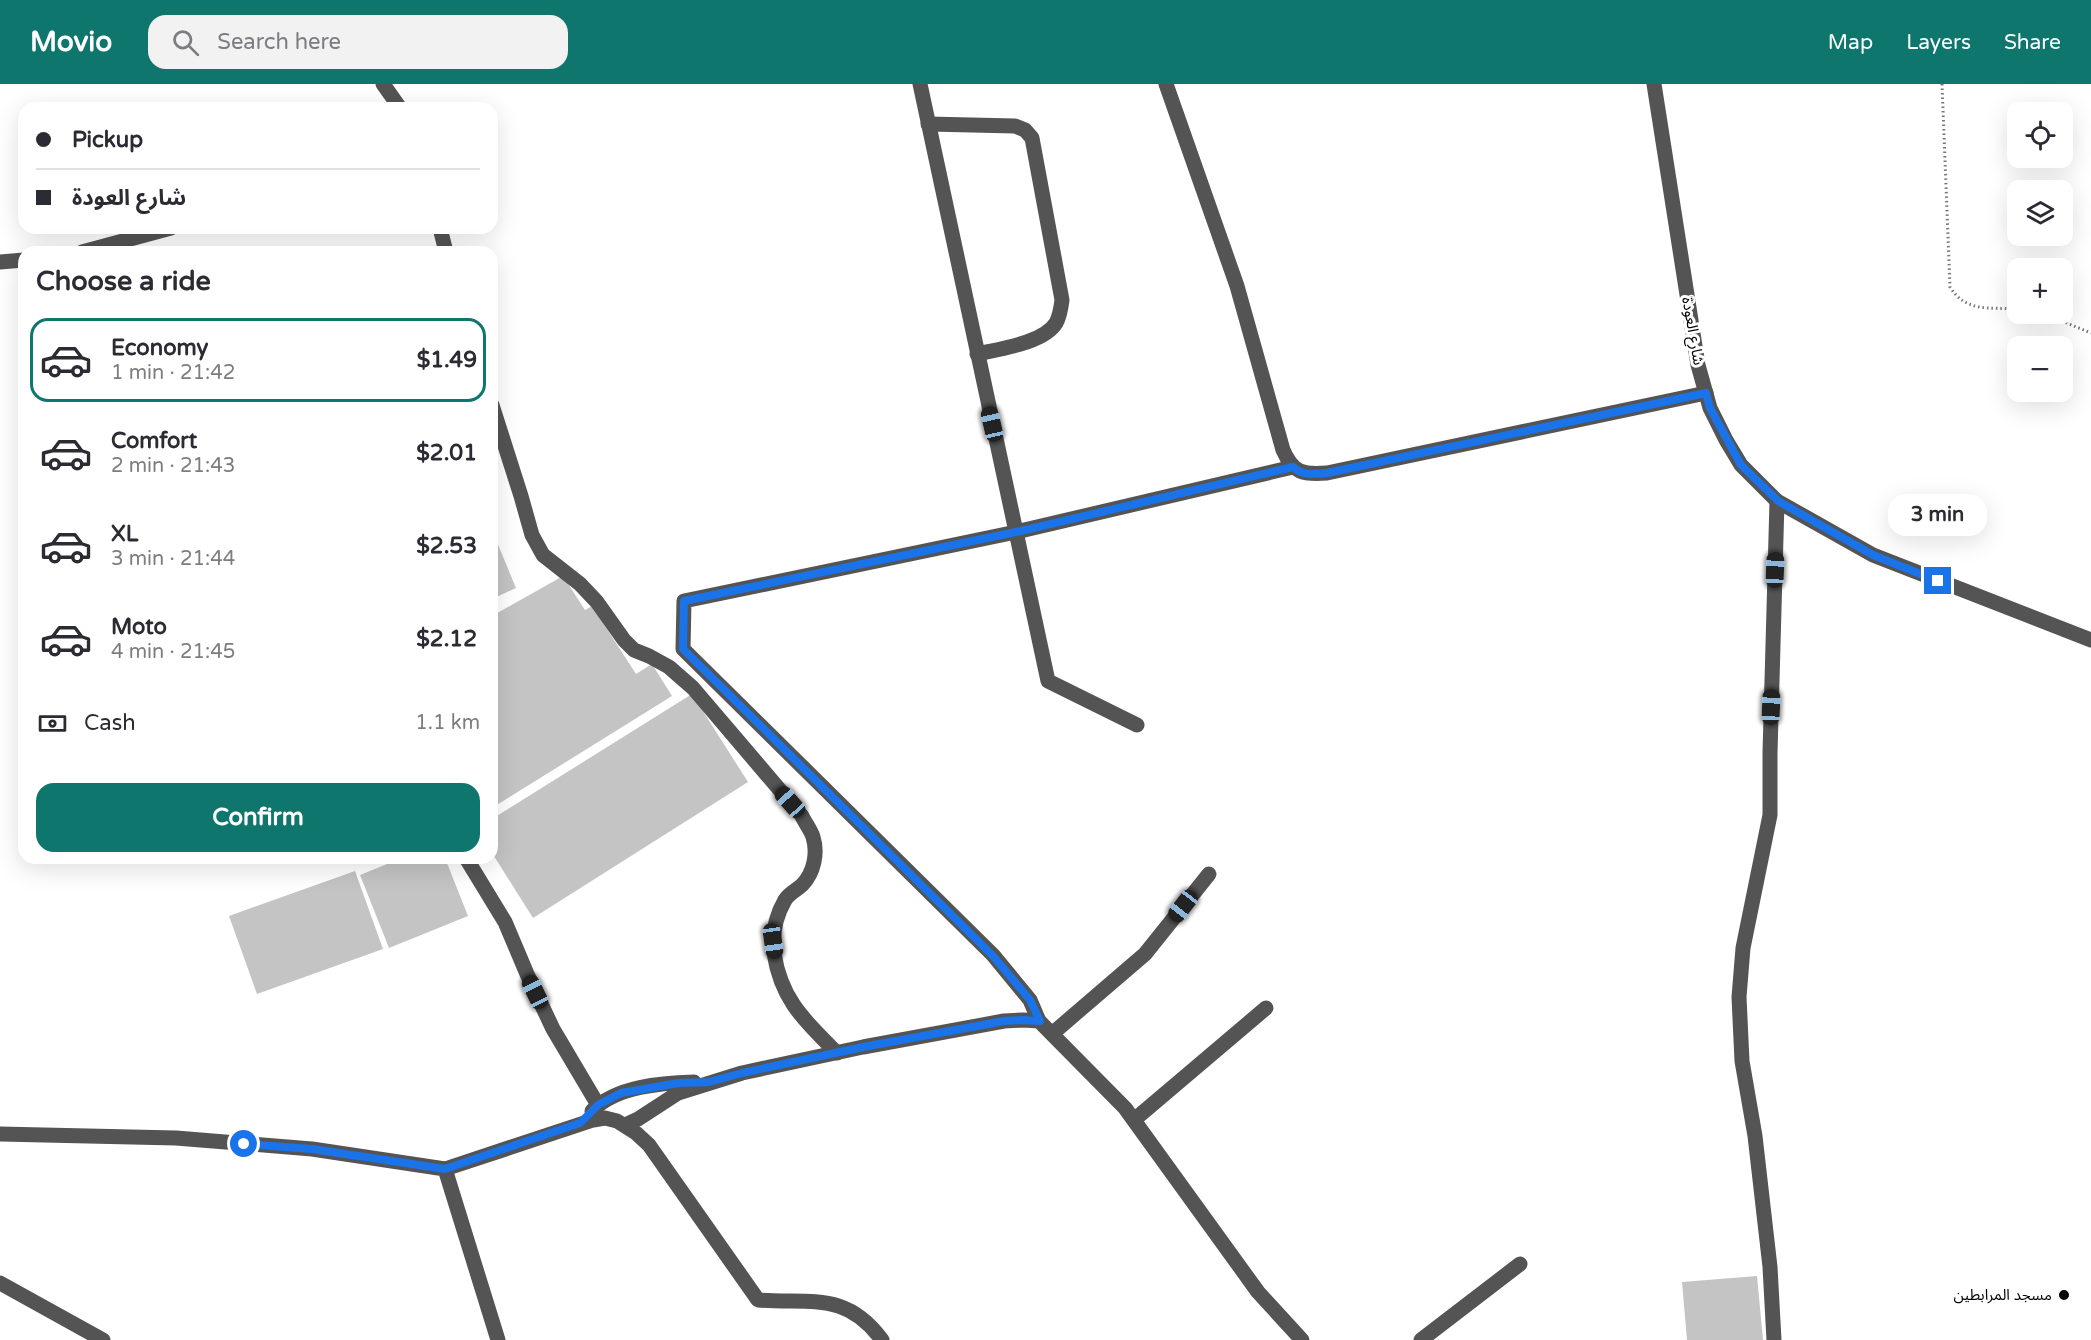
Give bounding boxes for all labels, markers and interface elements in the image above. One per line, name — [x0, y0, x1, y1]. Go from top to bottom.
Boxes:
search box — [148, 15, 568, 69]
text: Movio — [30, 25, 112, 59]
icon: search — [169, 26, 202, 59]
text: Search here — [217, 29, 341, 55]
text: Map — [1828, 30, 1873, 55]
text: Layers — [1906, 30, 1971, 55]
text: Share — [2004, 30, 2061, 55]
map controls — [2007, 102, 2073, 402]
button: locate — [2007, 102, 2073, 168]
text: Pickup — [72, 127, 143, 153]
button: layers — [2007, 180, 2073, 246]
text: شارع العودة — [72, 185, 186, 211]
button: + — [2007, 258, 2073, 324]
text: Choose a ride — [36, 265, 211, 298]
street label: شارع العودة — [1675, 296, 1708, 367]
icon: car — [39, 333, 93, 387]
text: Economy — [111, 335, 208, 361]
button: − — [2007, 336, 2073, 402]
text: $1.49 — [417, 347, 477, 373]
text: 1 min · 21:42 — [111, 361, 235, 385]
car — [979, 404, 1005, 444]
icon: car — [39, 426, 93, 480]
text: Comfort — [111, 428, 197, 454]
text: $2.01 — [416, 440, 477, 466]
text: 2 min · 21:43 — [111, 454, 235, 478]
callout: 3 min — [1888, 494, 1988, 536]
text: 3 min — [1911, 503, 1964, 527]
icon: car — [39, 519, 93, 573]
text: XL — [111, 521, 138, 547]
text: $2.53 — [416, 533, 477, 559]
text: 3 min · 21:44 — [111, 547, 235, 571]
car — [1765, 552, 1785, 588]
route end — [1924, 567, 1951, 594]
icon: car — [39, 612, 93, 666]
text: Moto — [111, 614, 167, 640]
text: $2.12 — [416, 626, 477, 652]
text: 4 min · 21:45 — [111, 640, 235, 664]
car — [1761, 689, 1781, 725]
icon: cash — [36, 707, 69, 740]
text: Cash — [84, 710, 136, 736]
text: 1.1 km — [415, 711, 480, 735]
button: Confirm — [36, 783, 480, 852]
car — [771, 783, 809, 821]
car — [1165, 886, 1201, 926]
car — [762, 922, 784, 960]
car — [519, 972, 551, 1012]
route start — [230, 1130, 257, 1157]
place label: مسجد المرابطين — [1953, 1286, 2052, 1304]
marker: مسجد المرابطين — [2057, 1288, 2071, 1302]

